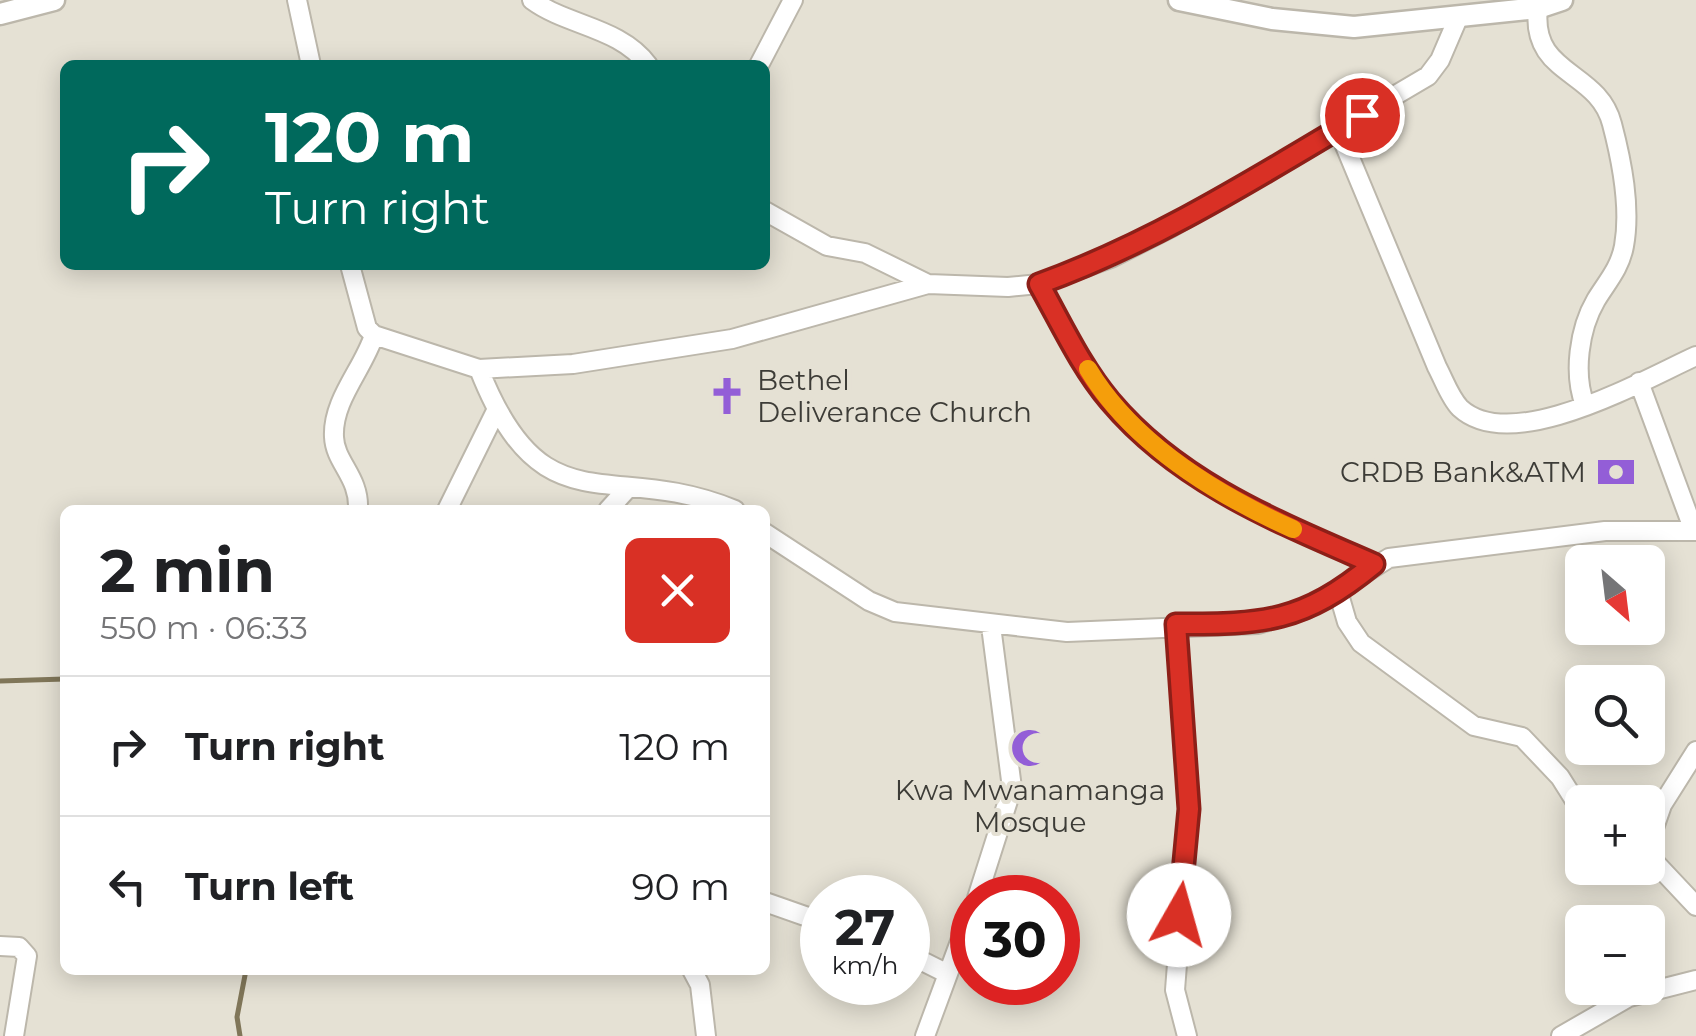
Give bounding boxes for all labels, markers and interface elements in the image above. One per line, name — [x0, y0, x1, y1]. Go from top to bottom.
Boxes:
pin — [1320, 73, 1405, 158]
icon: arrive — [1335, 88, 1390, 143]
text: 120 m — [265, 94, 475, 180]
icon: right — [100, 100, 230, 230]
text: Turn right — [265, 180, 490, 235]
place label: Bethel Deliverance Church — [757, 363, 1032, 429]
church icon: Bethel Deliverance Church — [706, 375, 748, 417]
bank icon: CRDB Bank&ATM — [1595, 451, 1637, 493]
place label: CRDB Bank&ATM — [1340, 455, 1586, 489]
text: 2 min — [100, 534, 275, 607]
button: close — [625, 538, 730, 643]
north arrow — [1565, 545, 1665, 645]
map controls — [1565, 545, 1665, 1005]
text: 550 m · 06:33 — [100, 608, 308, 647]
button: search — [1565, 665, 1665, 765]
icon: right — [100, 719, 155, 774]
text: Turn right — [185, 723, 384, 770]
text: 120 m — [619, 723, 730, 770]
mosque icon: Kwa Mwanamanga Mosque — [1009, 727, 1051, 769]
place label: Kwa Mwanamanga Mosque — [895, 773, 1165, 839]
button: + — [1565, 785, 1665, 885]
icon: left — [100, 859, 155, 914]
text: Turn left — [185, 863, 354, 910]
text: 90 m — [631, 863, 730, 910]
position arrow — [1127, 863, 1231, 967]
speed limit sign: 30 — [950, 875, 1080, 1005]
text: 27 — [835, 897, 895, 958]
button: − — [1565, 905, 1665, 1005]
text: km/h — [832, 950, 898, 980]

